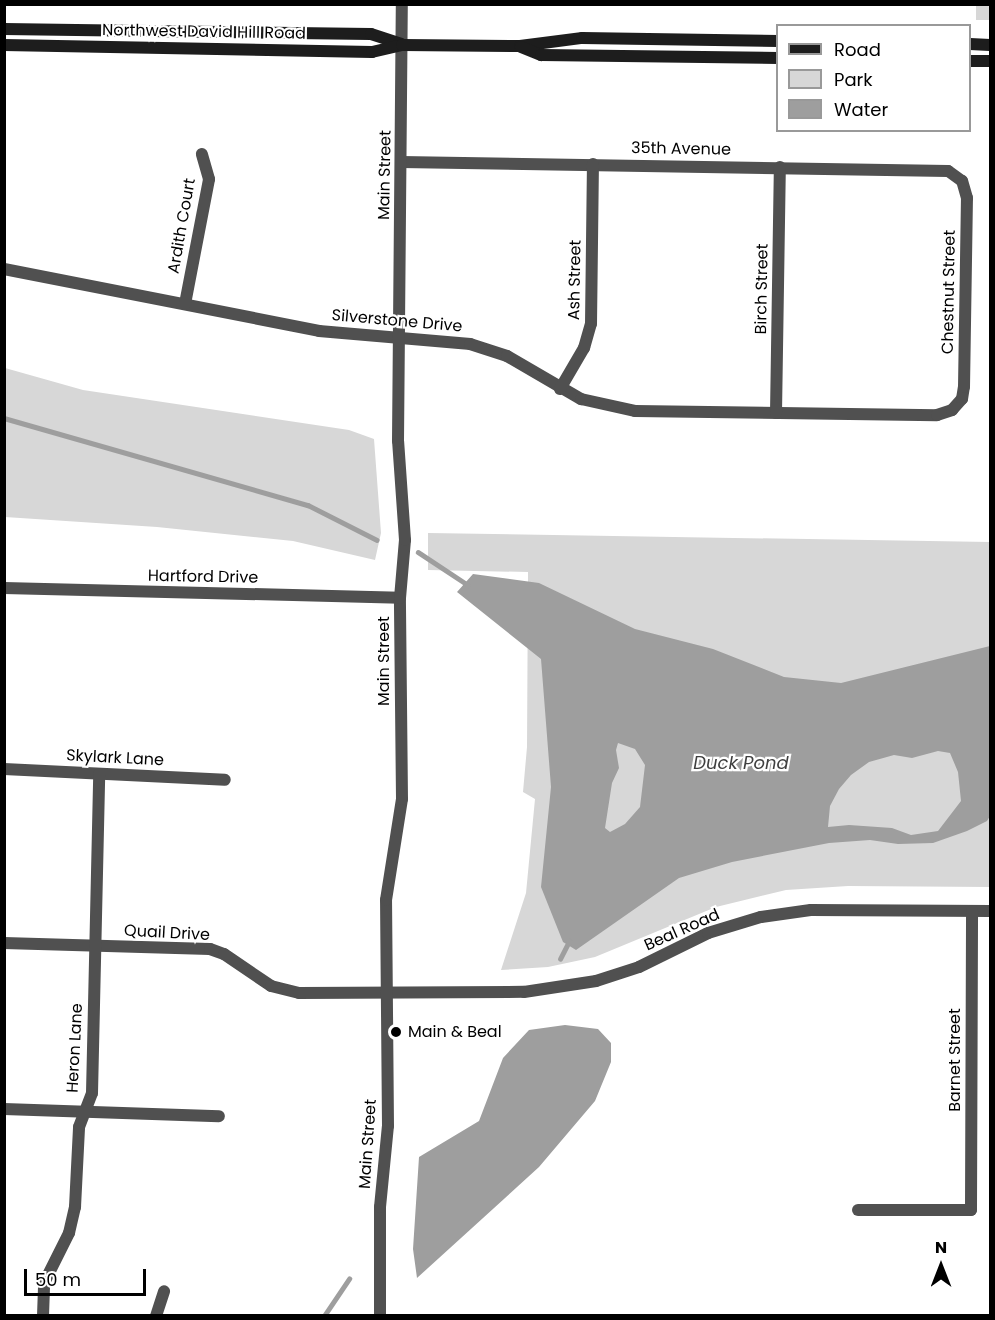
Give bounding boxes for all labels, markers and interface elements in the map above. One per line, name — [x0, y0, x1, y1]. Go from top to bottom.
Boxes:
street label: Northwest David Hill Road — [102, 21, 306, 43]
legend — [776, 24, 971, 132]
text: Road — [834, 37, 881, 62]
text: Park — [834, 67, 873, 92]
text: Water — [834, 97, 888, 122]
street label: Main Street — [375, 130, 395, 220]
street label: 35th Avenue — [631, 139, 731, 159]
street label: Ardith Court — [164, 177, 200, 275]
street label: Chestnut Street — [938, 230, 960, 354]
street label: Ash Street — [565, 240, 585, 320]
street label: Birch Street — [752, 243, 772, 335]
street label: Silverstone Drive — [331, 306, 463, 336]
street label: Hartford Drive — [148, 566, 258, 588]
street label: Main Street — [374, 616, 394, 706]
street label: Skylark Lane — [66, 746, 164, 770]
water label: Duck Pond — [693, 752, 789, 774]
street label: Beal Road — [641, 905, 723, 955]
street label: Quail Drive — [124, 921, 210, 945]
street label: Heron Lane — [63, 1003, 87, 1093]
street label: Barnet Street — [945, 1008, 965, 1112]
place label: Main & Beal — [408, 1022, 502, 1042]
marker: Main & Beal — [389, 1025, 403, 1039]
street label: Main Street — [355, 1098, 381, 1190]
north arrow — [911, 1236, 971, 1296]
text: N — [935, 1236, 947, 1259]
scale bar — [27, 1257, 148, 1295]
text: 50 m — [35, 1267, 81, 1292]

